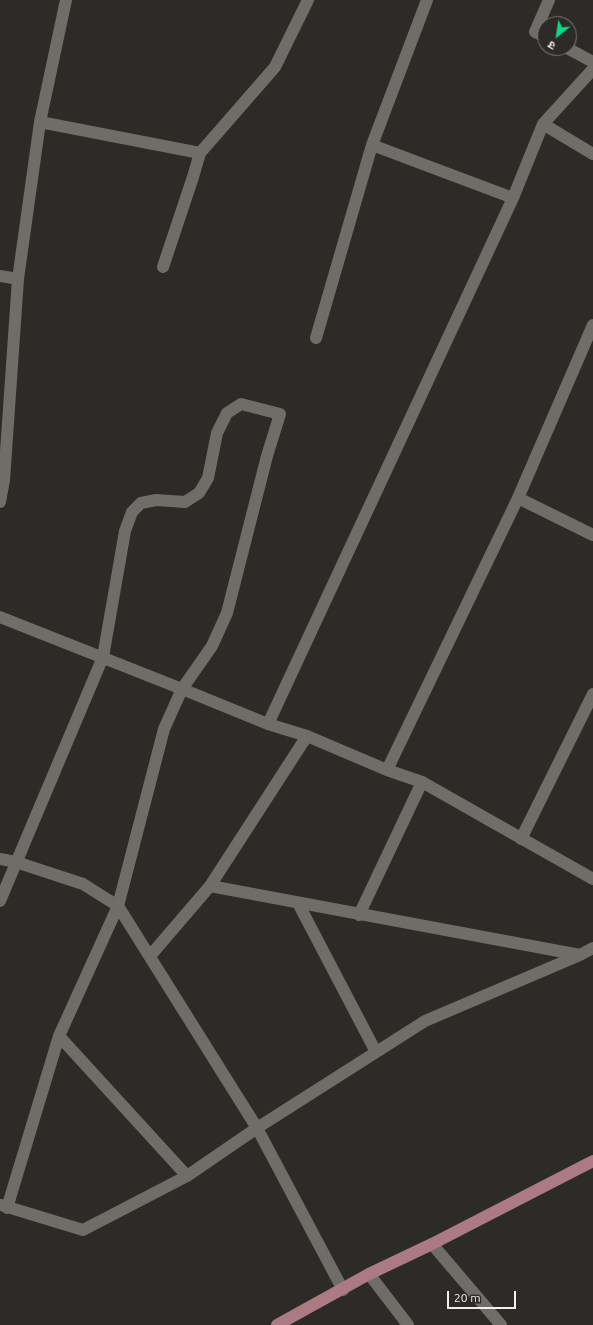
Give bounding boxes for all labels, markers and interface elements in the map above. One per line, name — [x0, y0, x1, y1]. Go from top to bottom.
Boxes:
north arrow — [537, 16, 577, 56]
text: उ — [546, 39, 557, 52]
scale bar — [449, 1283, 518, 1309]
text: 20 m — [454, 1291, 481, 1304]

